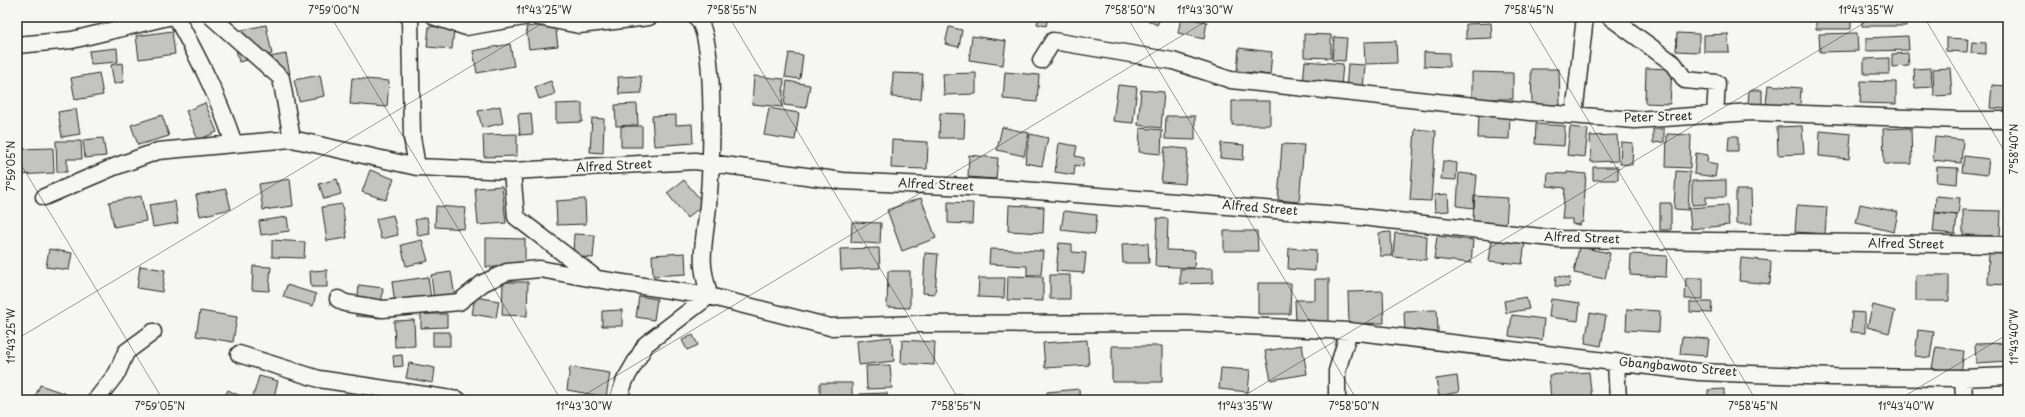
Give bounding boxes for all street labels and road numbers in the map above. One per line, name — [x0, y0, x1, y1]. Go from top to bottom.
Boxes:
street label: Peter Street — [1623, 106, 1693, 126]
street label: Alfred Street — [576, 154, 652, 176]
street label: Alfred Street — [898, 173, 974, 195]
street label: Alfred Street — [1222, 195, 1299, 219]
street label: Alfred Street — [1544, 227, 1620, 247]
street label: Alfred Street — [1868, 233, 1944, 253]
street label: Gbangbawoto Street — [1618, 352, 1738, 380]

